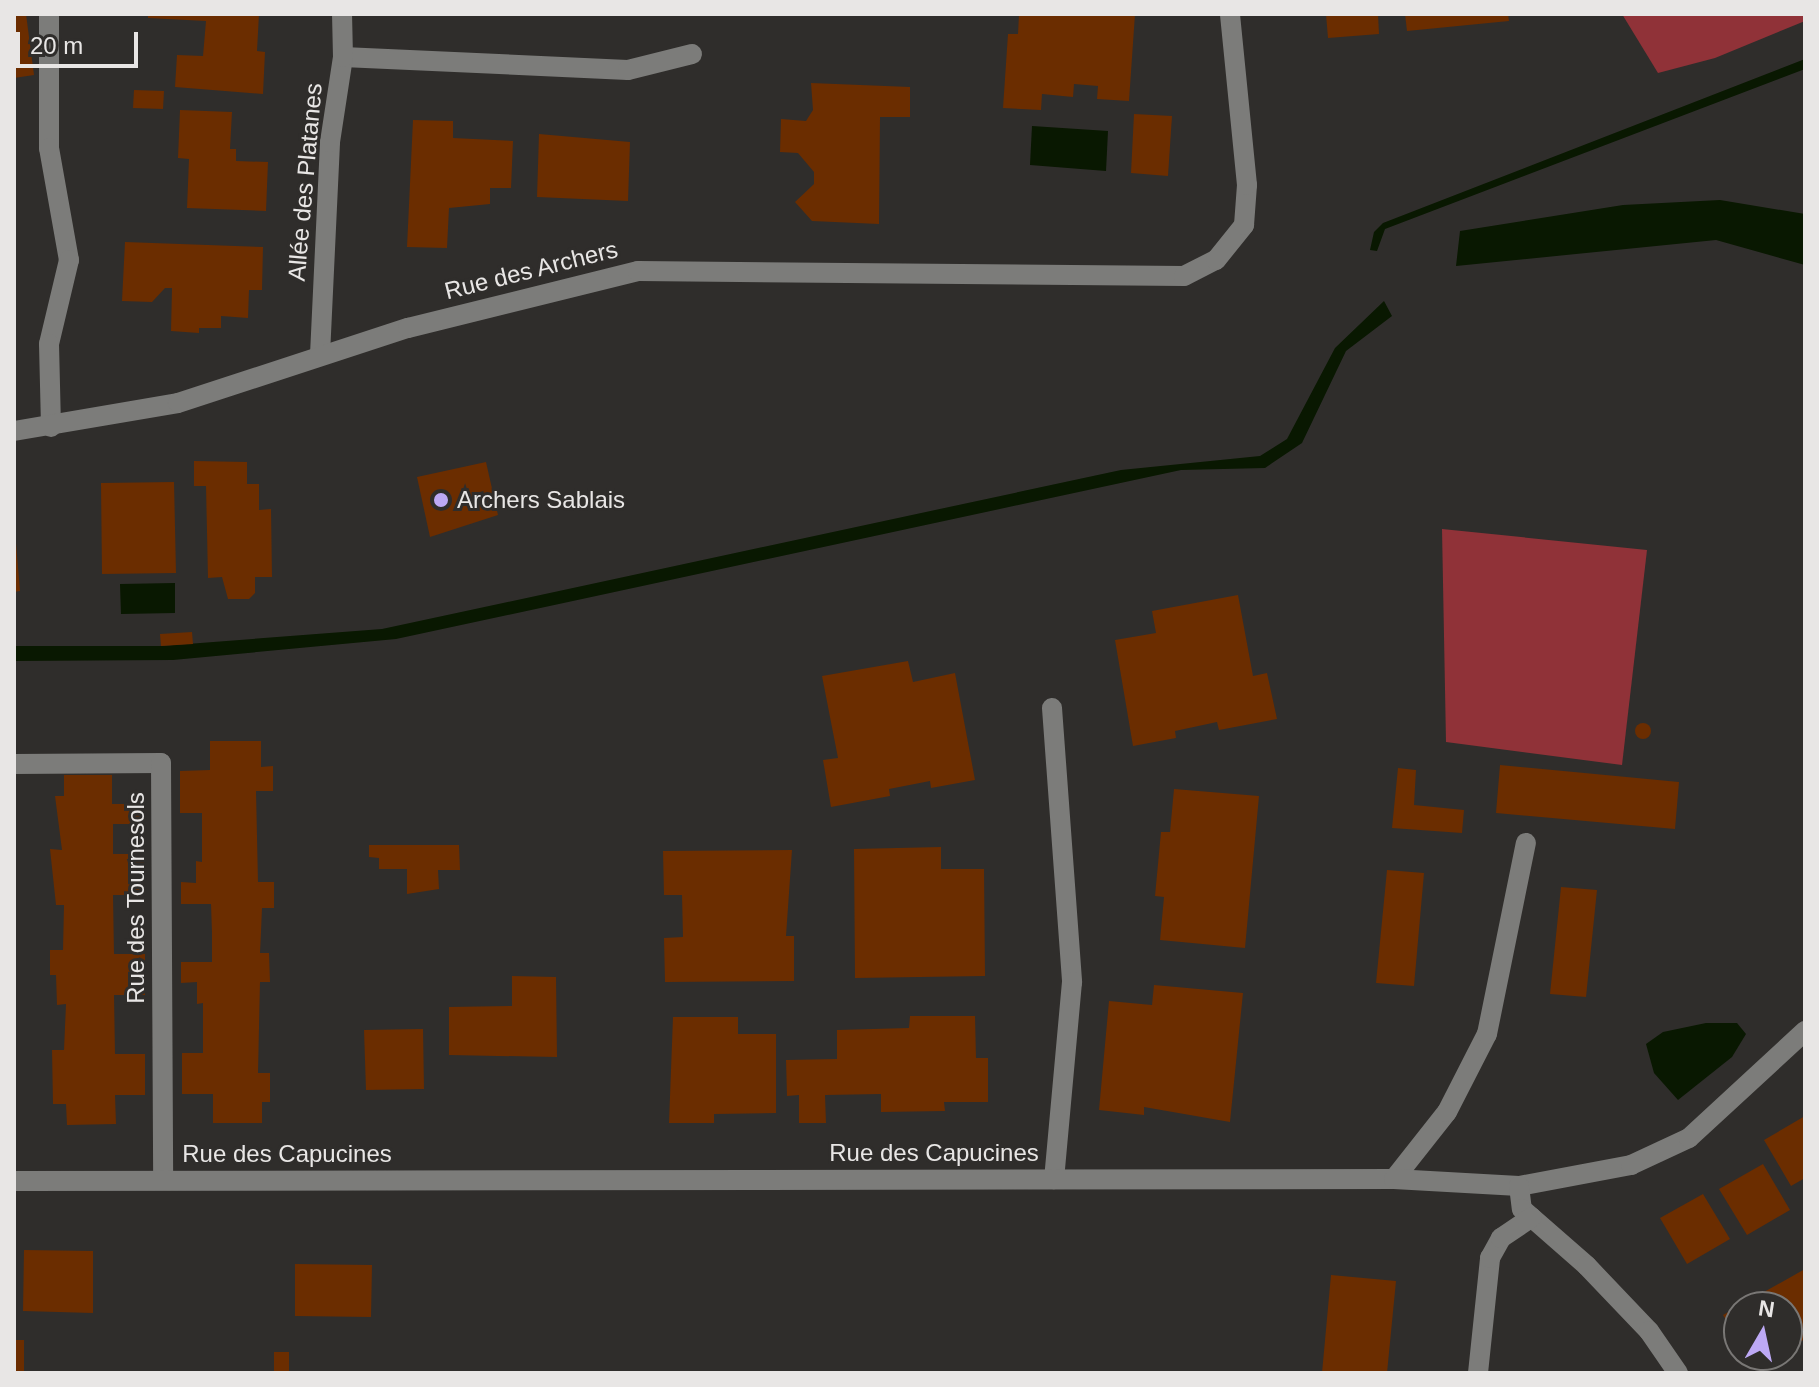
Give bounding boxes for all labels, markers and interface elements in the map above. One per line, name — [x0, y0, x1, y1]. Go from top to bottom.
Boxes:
scale bar — [20, 16, 142, 66]
text: 20 m — [30, 32, 83, 59]
street label: Allée des Platanes — [282, 82, 328, 282]
street label: Rue des Archers — [441, 234, 621, 306]
place label: Archers Sablais — [457, 486, 625, 514]
marker: Archers Sablais — [432, 491, 450, 509]
street label: Rue des Tournesols — [122, 792, 150, 1004]
street label: Rue des Capucines — [829, 1139, 1039, 1167]
street label: Rue des Capucines — [182, 1140, 392, 1168]
north arrow — [1723, 1291, 1803, 1371]
text: N — [1757, 1295, 1776, 1322]

